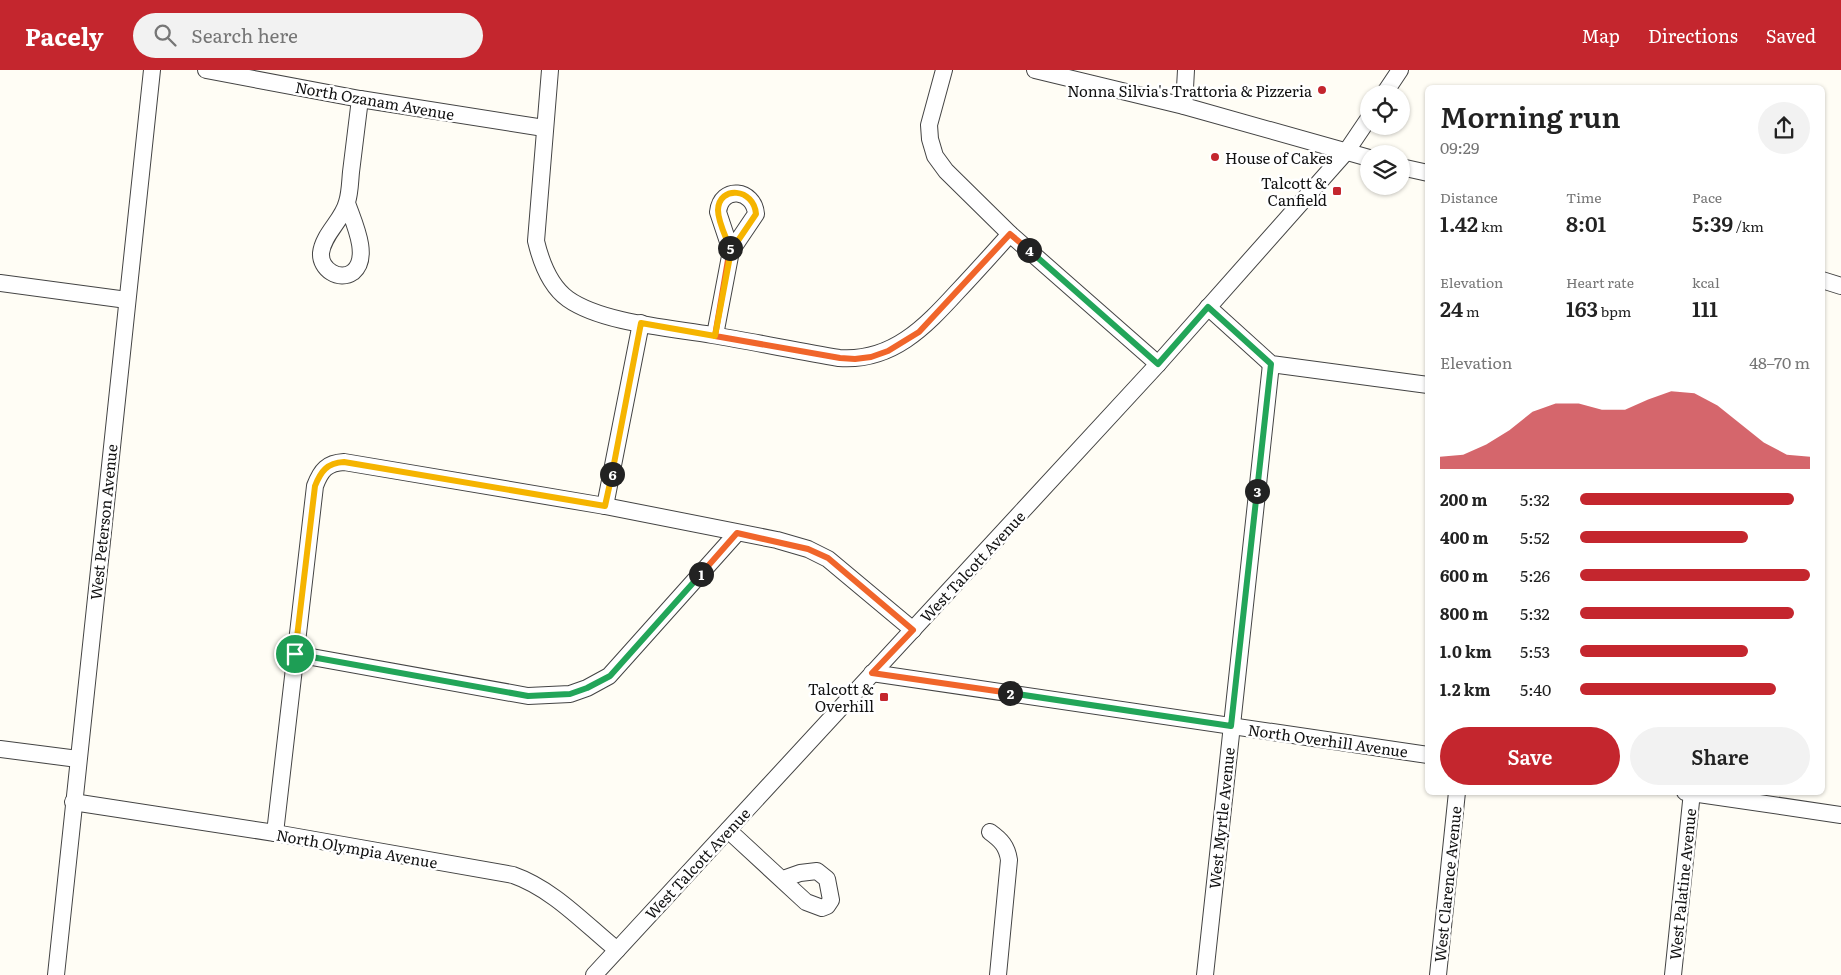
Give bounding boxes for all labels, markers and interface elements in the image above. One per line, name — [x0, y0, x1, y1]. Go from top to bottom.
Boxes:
search box — [133, 13, 483, 58]
text: Pacely — [25, 18, 103, 53]
icon: search — [151, 21, 179, 49]
text: Search here — [191, 21, 298, 49]
text: Map — [1582, 22, 1620, 49]
text: Directions — [1648, 22, 1738, 49]
text: Saved — [1766, 22, 1816, 49]
street label: North Ozanam Avenue — [294, 75, 457, 125]
place label: Nonna Silvia's Trattoria & Pizzeria — [1067, 79, 1313, 102]
marker: Nonna Silvia's Trattoria & Pizzeria — [1316, 84, 1328, 96]
map controls — [1360, 85, 1410, 195]
button: locate — [1360, 85, 1410, 135]
text: Morning run — [1440, 95, 1621, 137]
button: share — [1758, 102, 1810, 154]
text: 09:29 — [1440, 135, 1479, 159]
button: layers — [1360, 145, 1410, 195]
place label: House of Cakes — [1225, 146, 1333, 169]
marker: House of Cakes — [1209, 151, 1221, 163]
place label: Talcott & Canfield — [1261, 171, 1327, 211]
marker: Talcott & Canfield — [1331, 185, 1343, 197]
text: Distance — [1440, 187, 1498, 207]
text: Time — [1566, 187, 1602, 207]
text: Pace — [1692, 187, 1722, 207]
text: 1.42 — [1440, 207, 1478, 238]
text: 8:01 — [1566, 207, 1606, 238]
text: 5:39 — [1692, 207, 1733, 238]
text: km — [1478, 216, 1503, 236]
text: /km — [1733, 216, 1764, 236]
pin: 5 — [718, 236, 742, 260]
text: 5 — [727, 238, 734, 258]
pin: 4 — [1016, 238, 1042, 262]
text: 4 — [1025, 240, 1034, 260]
text: Elevation — [1440, 272, 1503, 292]
text: Heart rate — [1566, 272, 1634, 292]
text: kcal — [1692, 272, 1720, 292]
text: 24 — [1440, 292, 1463, 323]
text: 163 — [1566, 292, 1598, 323]
text: 111 — [1692, 292, 1718, 323]
text: m — [1463, 301, 1480, 321]
text: bpm — [1598, 301, 1631, 321]
text: Elevation — [1440, 350, 1512, 374]
text: 48–70 m — [1749, 350, 1810, 374]
street label: West Peterson Avenue — [83, 443, 123, 601]
pin: 6 — [600, 462, 624, 486]
text: 6 — [608, 464, 617, 484]
pin: 3 — [1244, 478, 1270, 504]
text: 3 — [1254, 481, 1261, 501]
text: 200 m — [1440, 487, 1487, 511]
text: 5:32 — [1520, 487, 1550, 511]
street label: West Talcott Avenue — [914, 505, 1030, 627]
text: 400 m — [1440, 525, 1489, 549]
text: 5:52 — [1520, 525, 1550, 549]
pin: 1 — [688, 562, 714, 586]
text: 600 m — [1440, 563, 1488, 587]
text: 5:26 — [1520, 563, 1550, 587]
text: 1 — [699, 564, 704, 584]
text: 800 m — [1440, 601, 1488, 625]
text: 5:32 — [1520, 601, 1550, 625]
pin — [274, 633, 316, 675]
text: 1.0 km — [1440, 639, 1492, 663]
text: 5:53 — [1520, 639, 1550, 663]
icon: arrive — [281, 640, 309, 668]
place label: Talcott & Overhill — [808, 677, 874, 717]
text: 1.2 km — [1440, 677, 1490, 701]
text: 5:40 — [1520, 677, 1551, 701]
pin: 2 — [998, 680, 1022, 706]
text: 2 — [1007, 683, 1014, 703]
marker: Talcott & Overhill — [878, 691, 890, 703]
street label: North Overhill Avenue — [1247, 717, 1410, 763]
button: Save — [1440, 727, 1620, 785]
button: Share — [1630, 727, 1810, 785]
street label: West Myrtle Avenue — [1202, 746, 1240, 890]
street label: West Talcott Avenue — [639, 802, 755, 924]
street label: West Clarence Avenue — [1427, 805, 1467, 963]
street label: West Palatine Avenue — [1663, 807, 1701, 961]
street label: North Olympia Avenue — [275, 822, 440, 874]

